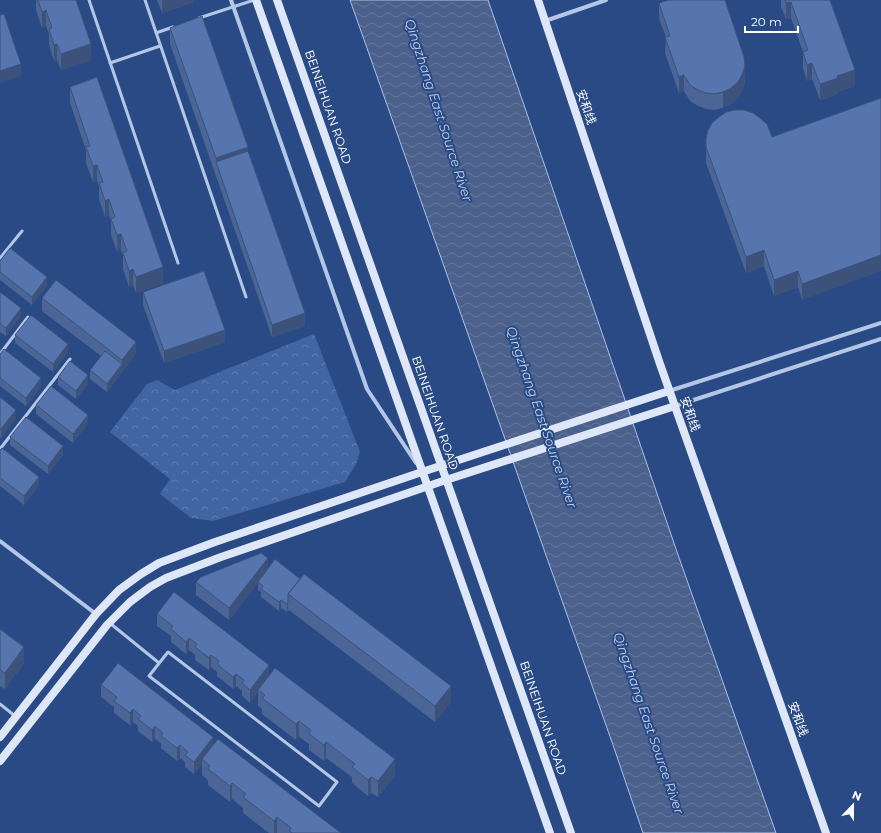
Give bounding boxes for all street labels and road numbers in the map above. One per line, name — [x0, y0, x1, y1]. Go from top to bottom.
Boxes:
street label: BEINEIHUAN ROAD — [302, 48, 355, 166]
street label: 安和线 — [574, 87, 599, 126]
street label: BEINEIHUAN ROAD — [409, 354, 462, 472]
street label: 安和线 — [678, 394, 703, 433]
street label: BEINEIHUAN ROAD — [517, 659, 570, 777]
street label: 安和线 — [785, 699, 812, 738]

